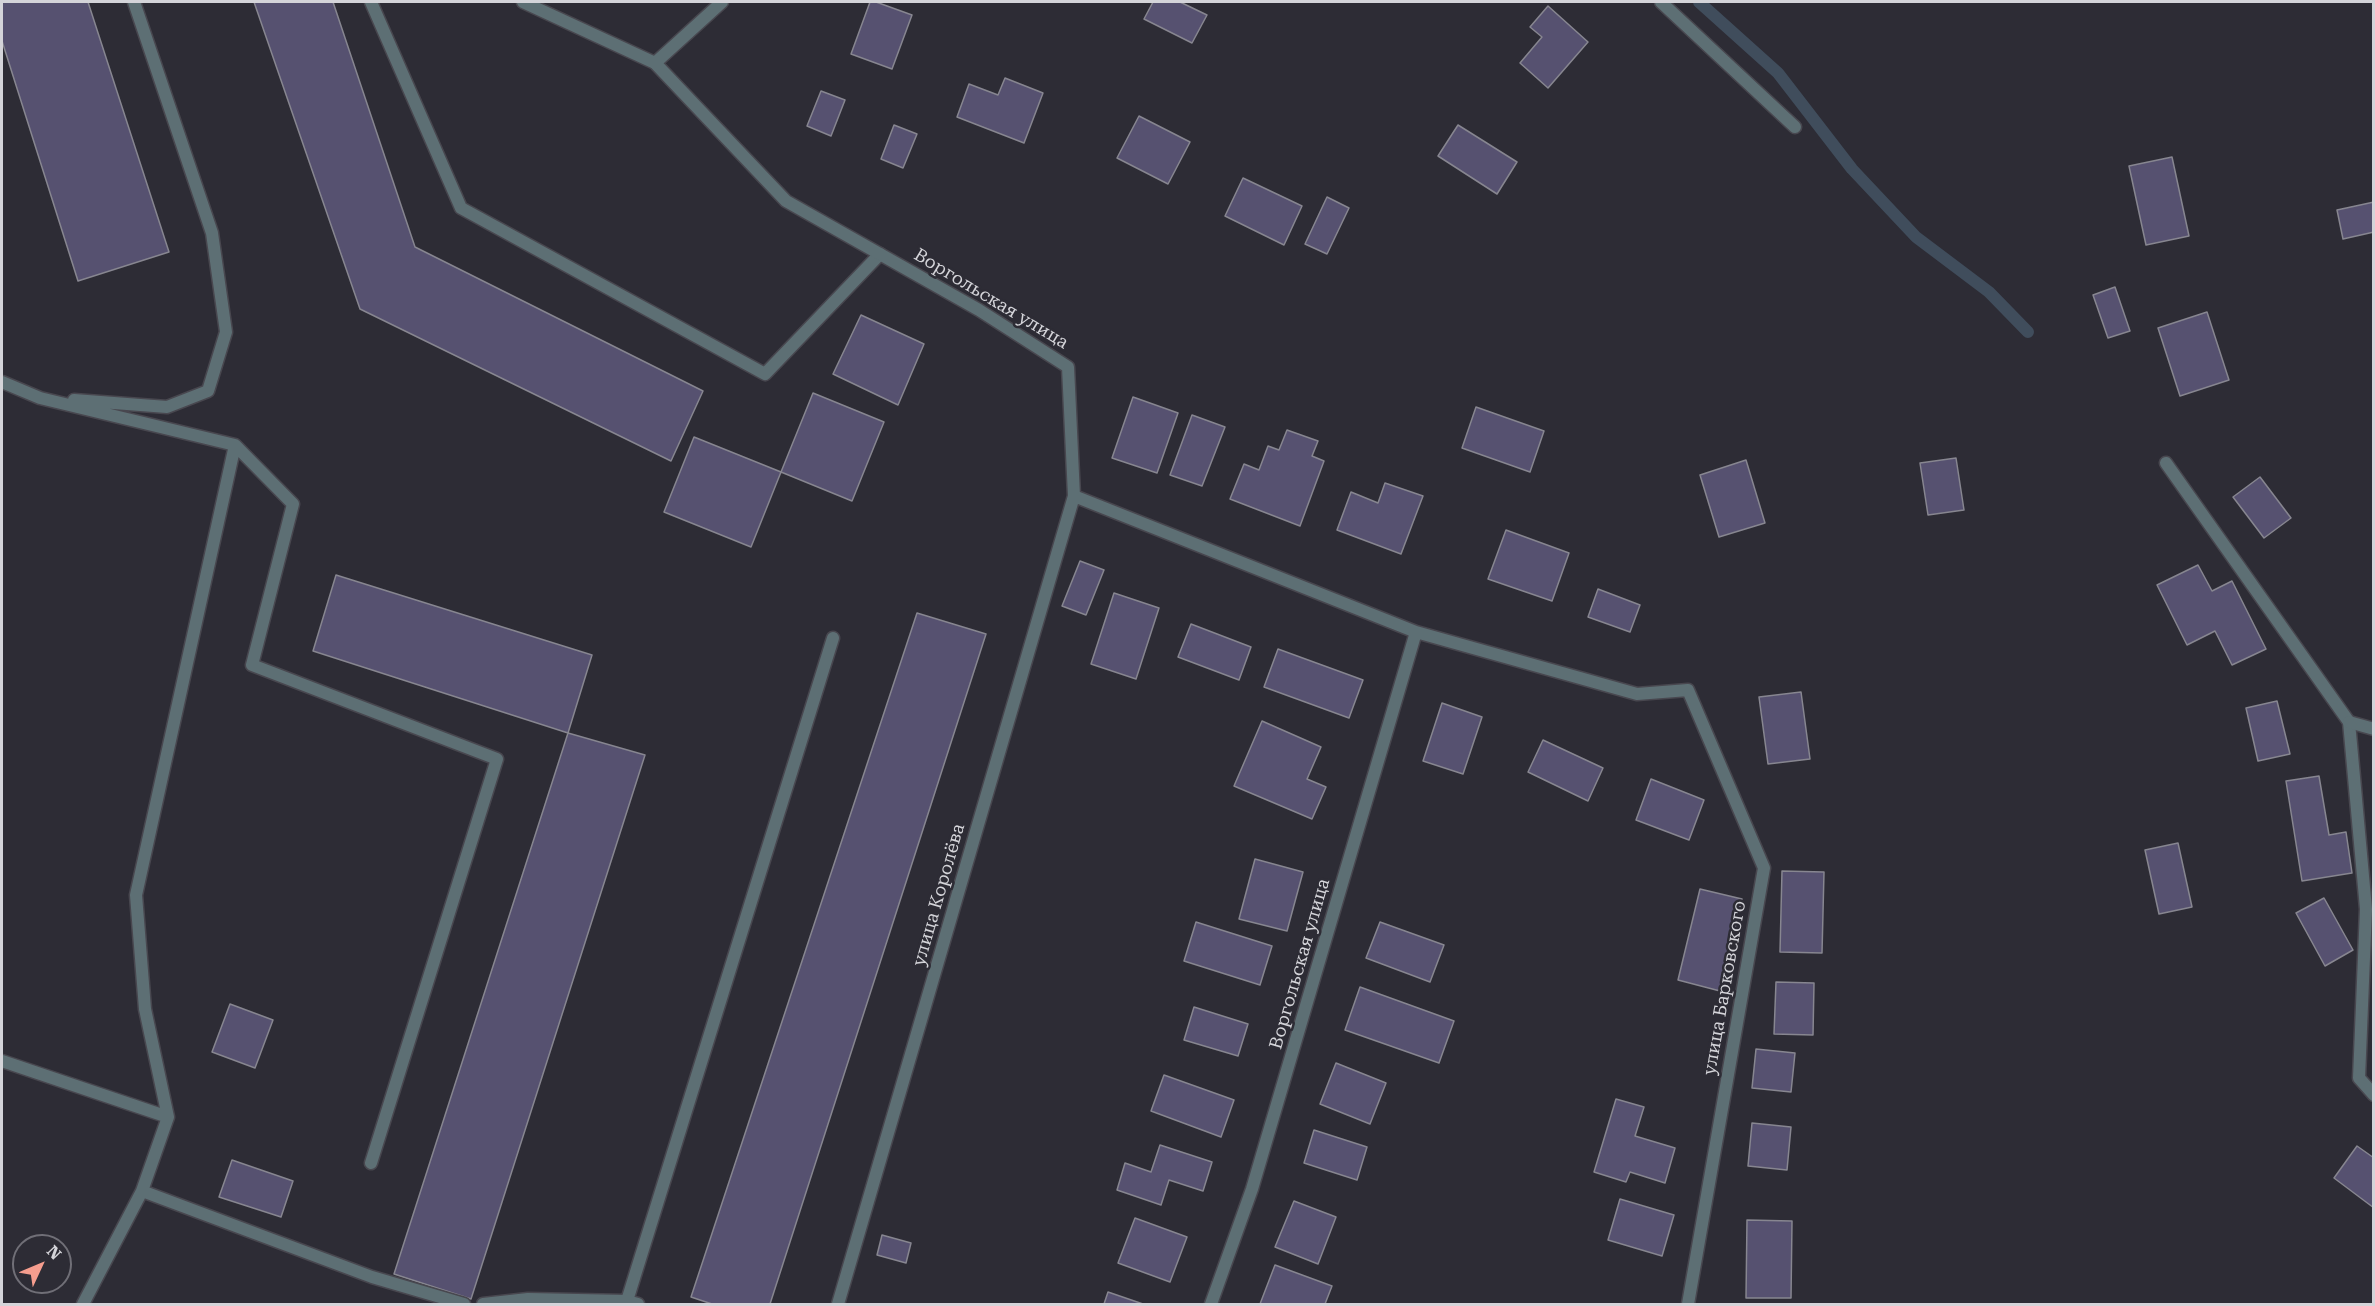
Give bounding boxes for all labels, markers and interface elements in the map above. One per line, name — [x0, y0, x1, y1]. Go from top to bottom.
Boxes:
street label: Воргольская улица — [910, 244, 1072, 354]
street label: улица Королёва — [908, 821, 970, 969]
street label: Воргольская улица — [1265, 876, 1335, 1052]
street label: улица Барковского — [1699, 899, 1751, 1077]
north arrow — [12, 1234, 72, 1294]
text: N — [43, 1241, 65, 1264]

